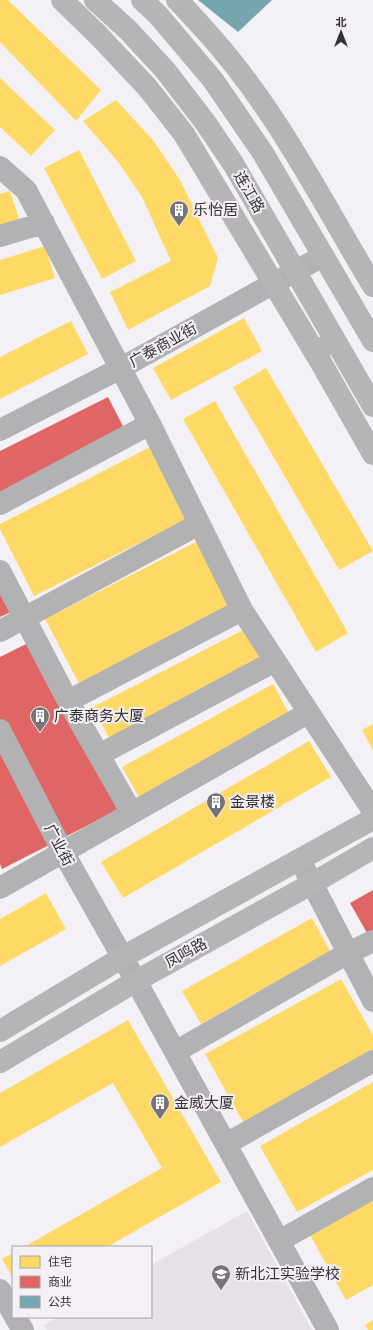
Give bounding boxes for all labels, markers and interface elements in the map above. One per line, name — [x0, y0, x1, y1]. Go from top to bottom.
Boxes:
north arrow — [321, 12, 361, 52]
text: 北 — [336, 15, 347, 29]
street label: 连江路 — [230, 168, 269, 216]
building icon: 乐怡居 — [168, 199, 190, 227]
place label: 乐怡居 — [193, 200, 238, 219]
street label: 广泰商业街 — [125, 318, 200, 371]
building icon: 广泰商务大厦 — [29, 705, 51, 733]
place label: 广泰商务大厦 — [54, 706, 144, 725]
building icon: 金景楼 — [205, 791, 227, 819]
place label: 金景楼 — [230, 792, 275, 811]
street label: 广业街 — [40, 820, 78, 869]
street label: 凤鸣路 — [161, 933, 210, 972]
building icon: 金威大厦 — [149, 1092, 171, 1120]
place label: 金威大厦 — [174, 1093, 234, 1112]
legend — [12, 1246, 152, 1318]
text: 住宅 — [48, 1254, 72, 1269]
school or university icon: 新北江实验学校 — [210, 1263, 232, 1291]
place label: 新北江实验学校 — [235, 1264, 340, 1283]
text: 商业 — [48, 1274, 72, 1289]
text: 公共 — [48, 1294, 72, 1309]

